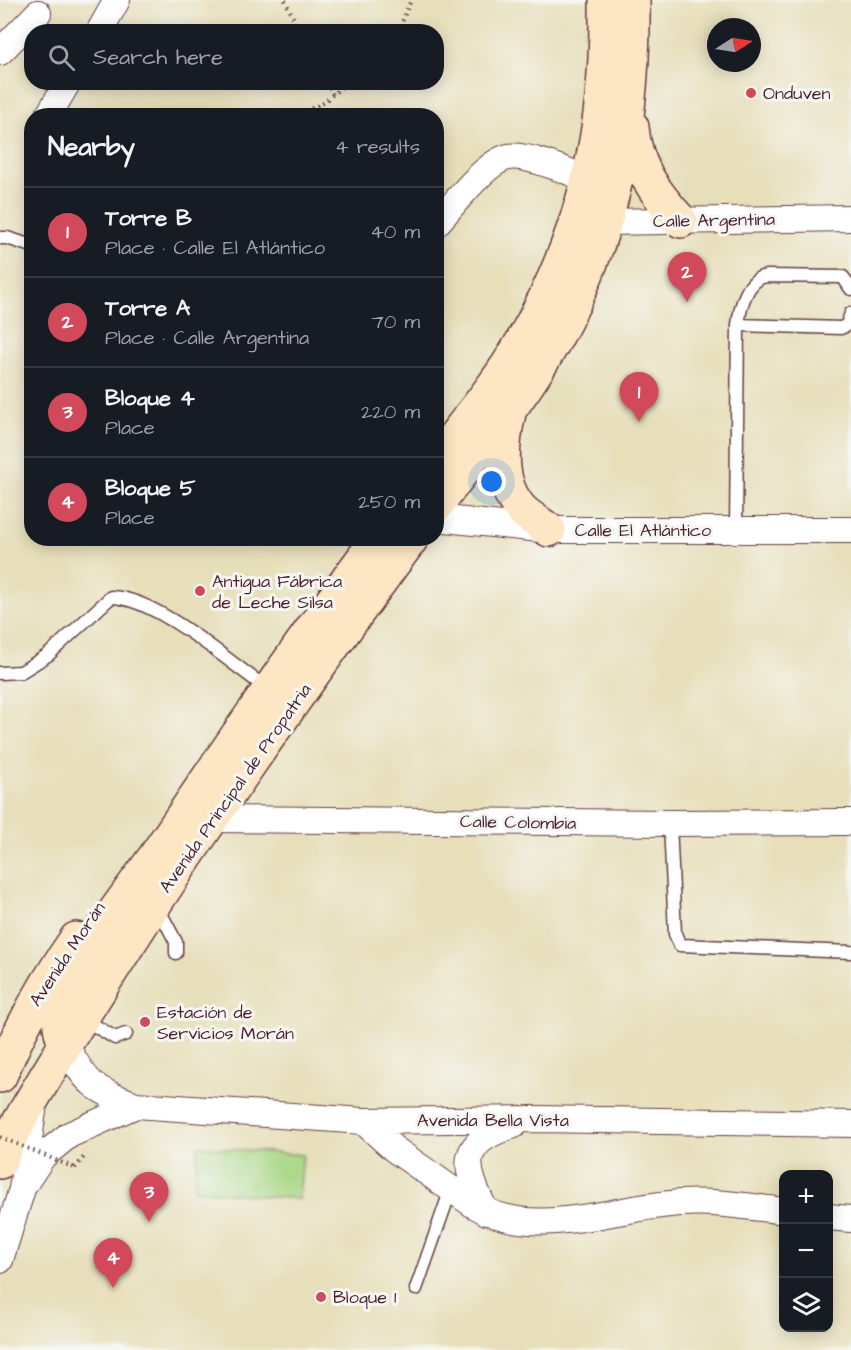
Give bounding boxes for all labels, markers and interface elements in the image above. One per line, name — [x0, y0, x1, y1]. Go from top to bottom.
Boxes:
north arrow — [707, 18, 761, 72]
search box — [24, 24, 444, 90]
icon: search — [45, 41, 78, 74]
text: Search here — [93, 42, 223, 73]
place label: Onduven — [763, 81, 831, 106]
marker: Onduven — [744, 86, 758, 100]
text: Nearby — [48, 129, 135, 165]
text: 4 results — [335, 133, 420, 161]
text: Torre B — [105, 203, 192, 234]
street label: Calle Argentina — [653, 207, 775, 235]
text: 1 — [66, 218, 69, 246]
text: 40 m — [370, 218, 420, 246]
text: Place · Calle El Atlántico — [105, 234, 325, 262]
pin: 2 — [668, 252, 706, 302]
text: Torre A — [105, 293, 190, 324]
text: 2 — [62, 308, 73, 336]
text: 70 m — [372, 308, 420, 336]
text: Place · Calle Argentina — [105, 324, 309, 352]
pin: 1 — [620, 372, 658, 422]
text: Bloque 4 — [105, 383, 195, 414]
text: 3 — [62, 398, 73, 426]
text: 220 m — [361, 398, 420, 426]
text: Place — [105, 414, 155, 442]
your location — [477, 467, 506, 496]
text: Bloque 5 — [105, 473, 195, 504]
text: 4 — [61, 488, 74, 516]
text: 250 m — [358, 488, 420, 516]
text: Place — [105, 504, 155, 532]
street label: Calle El Atlántico — [575, 518, 711, 543]
place label: Antigua Fábrica de Leche Silsa — [212, 569, 342, 615]
marker: Antigua Fábrica de Leche Silsa — [193, 584, 207, 598]
street label: Avenida Principal de Propatria — [153, 679, 317, 898]
street label: Calle Colombia — [460, 809, 576, 836]
street label: Avenida Morán — [23, 897, 112, 1011]
place label: Estación de Servicios Morán — [157, 1000, 294, 1046]
marker: Estación de Servicios Morán — [138, 1015, 152, 1029]
street label: Avenida Bella Vista — [417, 1108, 569, 1133]
map controls — [779, 1170, 833, 1332]
button: + — [779, 1170, 833, 1224]
pin: 3 — [130, 1172, 168, 1222]
button: − — [779, 1224, 833, 1278]
pin: 4 — [94, 1238, 132, 1288]
button: layers — [779, 1278, 833, 1332]
place label: Bloque 1 — [333, 1285, 396, 1310]
marker: Bloque 1 — [314, 1290, 328, 1304]

